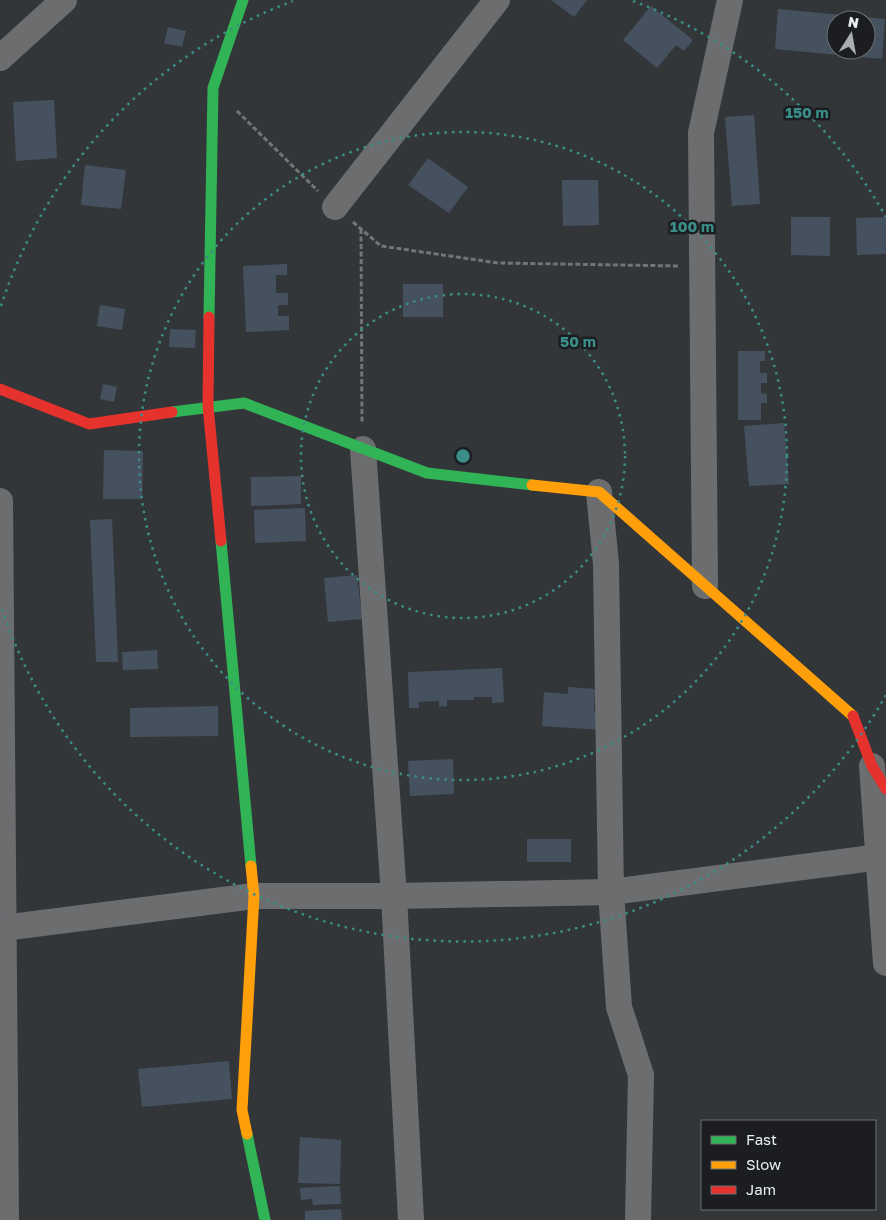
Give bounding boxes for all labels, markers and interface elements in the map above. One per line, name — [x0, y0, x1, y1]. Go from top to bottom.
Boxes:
north arrow — [826, 10, 876, 60]
text: N — [847, 12, 860, 31]
text: 150 m — [785, 103, 829, 121]
text: 100 m — [670, 217, 714, 235]
text: 50 m — [560, 332, 596, 350]
centre of rings — [454, 447, 472, 465]
legend — [701, 1120, 876, 1210]
text: Fast — [746, 1130, 777, 1148]
text: Slow — [746, 1155, 781, 1173]
text: Jam — [746, 1180, 776, 1198]

